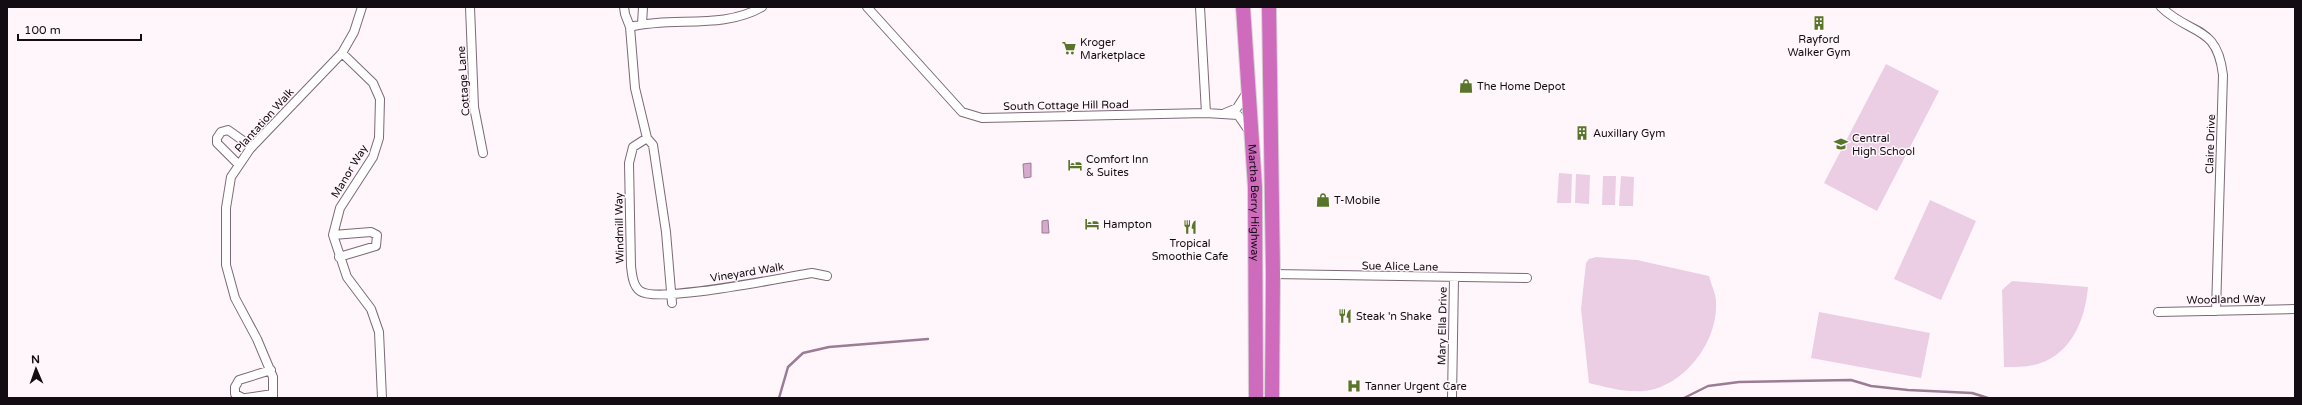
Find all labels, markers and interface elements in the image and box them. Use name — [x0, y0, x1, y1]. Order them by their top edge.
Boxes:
building icon: Rayford Walker Gym — [1811, 15, 1827, 31]
scale bar — [18, 16, 141, 42]
text: 100 m — [24, 23, 61, 37]
place label: Rayford Walker Gym — [1787, 33, 1851, 59]
place label: Kroger Marketplace — [1080, 36, 1145, 62]
supermarket icon: Kroger Marketplace — [1061, 40, 1077, 56]
street label: Cottage Lane — [455, 46, 472, 116]
shop icon: The Home Depot — [1458, 78, 1474, 94]
place label: The Home Depot — [1477, 80, 1566, 93]
street label: Plantation Walk — [232, 86, 297, 155]
street label: South Cottage Hill Road — [1003, 98, 1129, 113]
street label: Claire Drive — [2203, 114, 2218, 174]
building icon: Auxillary Gym — [1574, 125, 1590, 141]
place label: Auxillary Gym — [1593, 127, 1665, 140]
place label: Central High School — [1852, 132, 1915, 158]
school or university icon: Central High School — [1833, 136, 1849, 152]
street label: Manor Way — [328, 142, 370, 200]
street label: Martha Berry Highway — [1245, 144, 1261, 261]
place label: Comfort Inn & Suites — [1086, 153, 1148, 179]
hotel icon: Comfort Inn & Suites — [1067, 157, 1083, 173]
street label: Windmill Way — [612, 192, 627, 264]
shop icon: T-Mobile — [1315, 192, 1331, 208]
place label: T-Mobile — [1334, 194, 1380, 207]
hotel icon: Hampton — [1084, 216, 1100, 232]
place label: Hampton — [1103, 218, 1152, 231]
restaurant icon: Tropical Smoothie Cafe — [1182, 219, 1198, 235]
place label: Tropical Smoothie Cafe — [1152, 237, 1228, 263]
street label: Sue Alice Lane — [1362, 259, 1438, 274]
street label: Vineyard Walk — [709, 260, 785, 285]
street label: Mary Ella Drive — [1435, 287, 1450, 365]
street label: Woodland Way — [2186, 292, 2266, 307]
restaurant icon: Steak 'n Shake — [1337, 308, 1353, 324]
place label: Steak 'n Shake — [1356, 310, 1432, 323]
north arrow — [16, 349, 56, 389]
text: N — [31, 353, 40, 366]
hospital icon: Tanner Urgent Care — [1346, 378, 1362, 394]
place label: Tanner Urgent Care — [1365, 380, 1467, 393]

